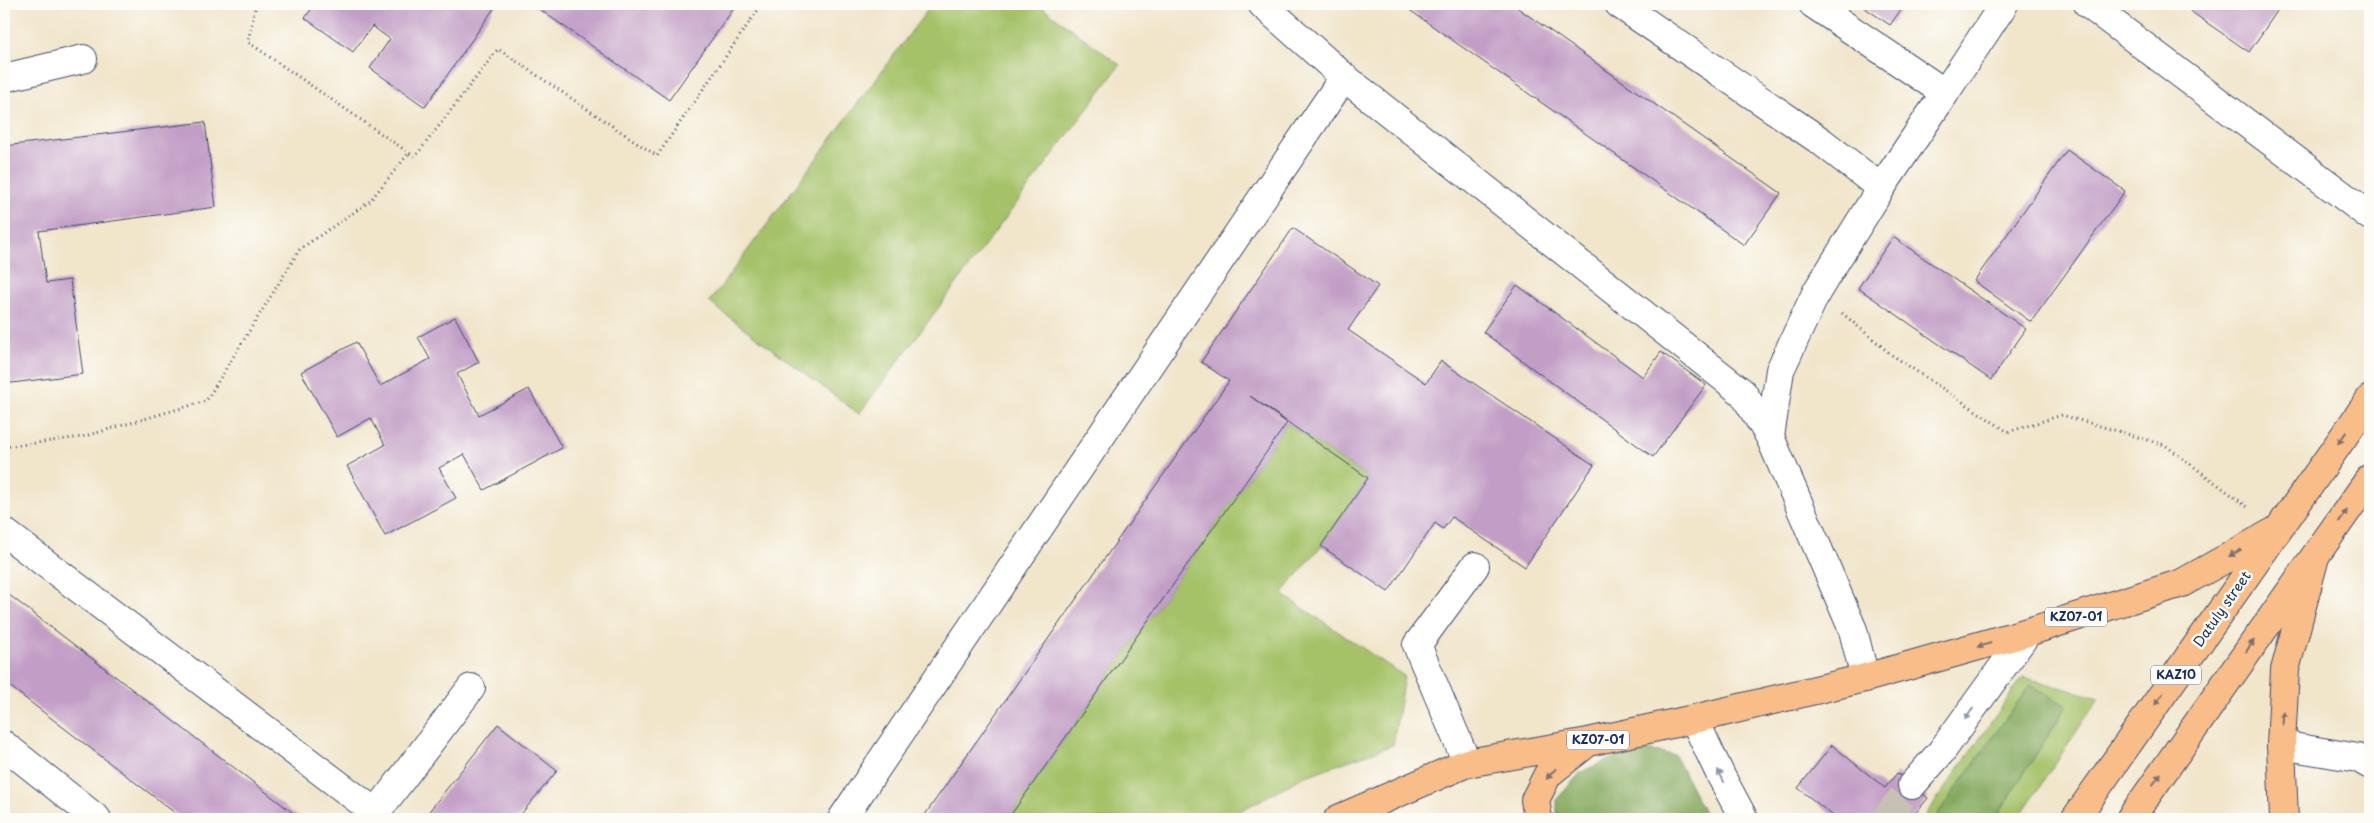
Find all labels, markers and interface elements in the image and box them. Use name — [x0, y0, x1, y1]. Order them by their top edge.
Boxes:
one-way arrow — [2337, 432, 2347, 445]
one-way arrow — [2338, 509, 2348, 523]
one-way arrow — [2228, 549, 2241, 558]
street label: Datuly street — [2188, 566, 2256, 651]
road number: KZ07-01 — [2045, 608, 2107, 626]
one-way arrow — [2245, 639, 2255, 653]
one-way arrow — [1976, 641, 1991, 649]
road number: KAZ10 — [2151, 666, 2201, 684]
one-way arrow — [2154, 692, 2164, 706]
one-way arrow — [1964, 707, 1974, 721]
one-way arrow — [2279, 710, 2287, 726]
road number: KZ07-01 — [1567, 730, 1629, 750]
one-way arrow — [1545, 767, 1557, 779]
one-way arrow — [1717, 769, 1725, 784]
one-way arrow — [2152, 772, 2162, 786]

